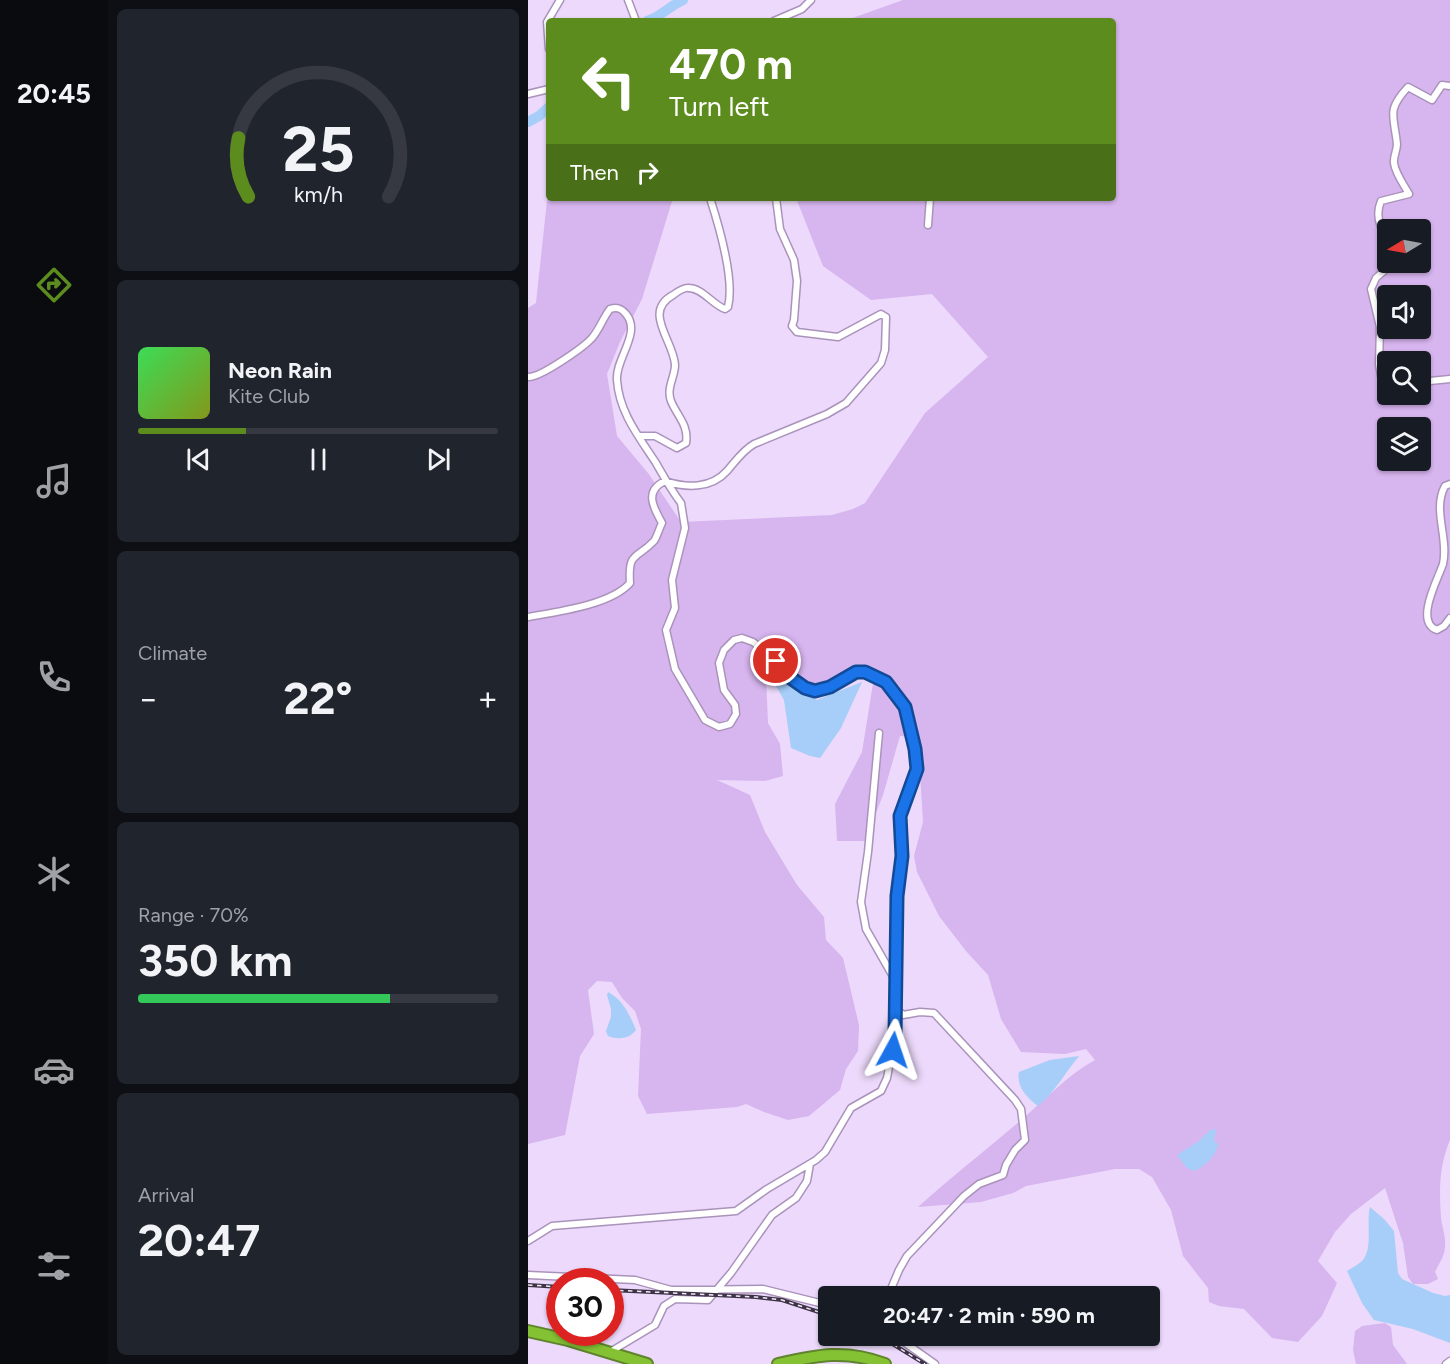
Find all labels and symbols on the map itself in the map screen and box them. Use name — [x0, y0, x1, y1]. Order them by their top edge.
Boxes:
north arrow — [1377, 219, 1431, 273]
pin — [750, 635, 801, 686]
position arrow — [861, 1018, 925, 1082]
speed limit sign: 30 — [546, 1268, 624, 1346]

